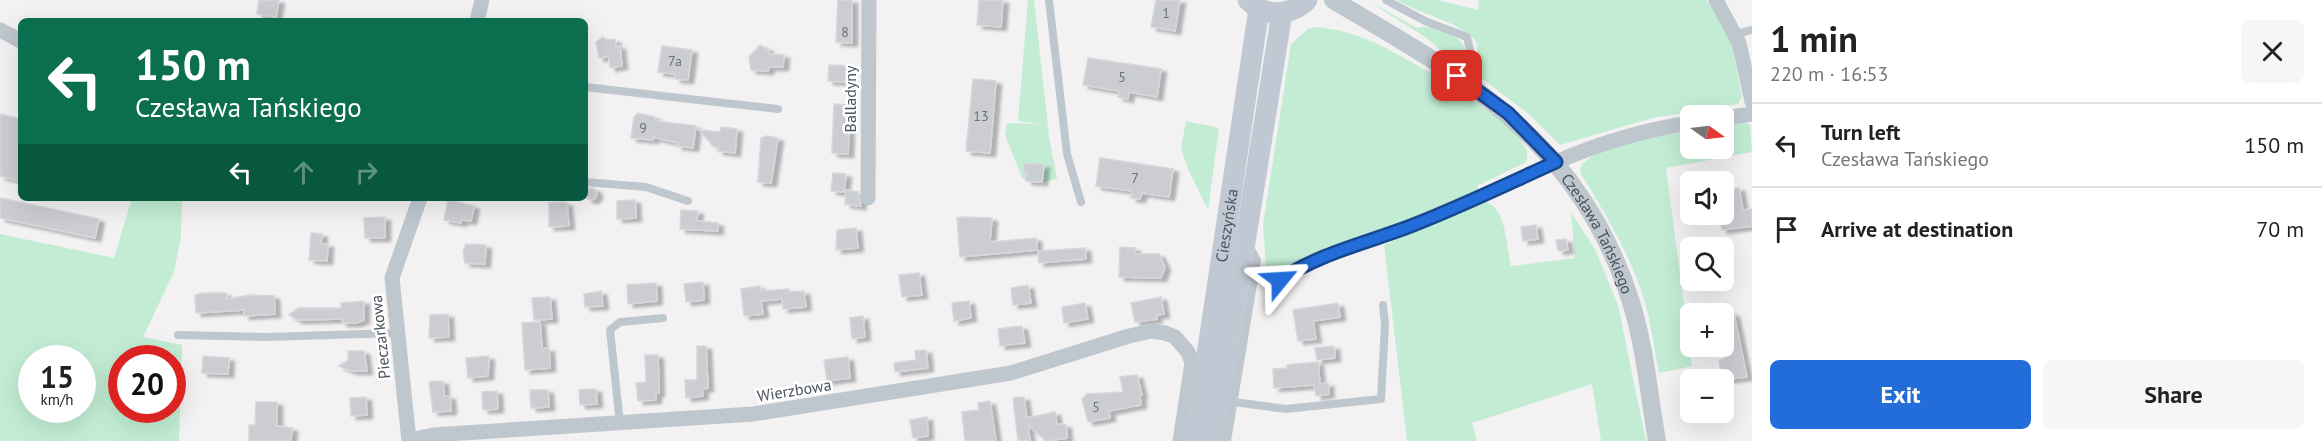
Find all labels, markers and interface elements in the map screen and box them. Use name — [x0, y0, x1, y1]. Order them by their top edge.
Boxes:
house number: 1 — [1162, 4, 1170, 22]
text: 1 min — [1770, 15, 1858, 62]
button: close — [2241, 20, 2304, 83]
house number: 8 — [841, 23, 849, 41]
text: 150 m — [135, 37, 251, 92]
icon: left — [36, 42, 114, 120]
pin — [1431, 50, 1482, 101]
house number: 7a — [668, 52, 682, 70]
icon: arrive — [1440, 59, 1473, 92]
text: 220 m · 16:53 — [1770, 61, 1888, 87]
street label: Balladyny — [840, 65, 860, 132]
house number: 5 — [1118, 68, 1126, 86]
text: Czesława Tańskiego — [135, 90, 362, 124]
north arrow — [1680, 105, 1734, 159]
map controls — [1680, 105, 1734, 423]
house number: 13 — [973, 107, 989, 125]
text: Turn left — [1821, 118, 1901, 146]
house number: 9 — [639, 119, 647, 137]
icon: left — [1770, 129, 1803, 162]
text: 150 m — [2244, 131, 2304, 159]
text: Czesława Tańskiego — [1821, 146, 1989, 172]
icon: left — [224, 156, 257, 189]
icon: ahead — [287, 156, 320, 189]
icon: right — [350, 156, 383, 189]
house number: 7 — [1131, 169, 1139, 187]
street label: Czesława Tańskiego — [1557, 169, 1638, 297]
button: sound — [1680, 171, 1734, 225]
street label: Cieszyńska — [1211, 187, 1242, 263]
icon: arrive — [1770, 213, 1803, 246]
text: Arrive at destination — [1821, 215, 2013, 243]
text: 70 m — [2256, 215, 2304, 243]
button: search — [1680, 237, 1734, 291]
position arrow — [1248, 248, 1312, 312]
street label: Pieczarkowa — [366, 294, 394, 380]
button: + — [1680, 303, 1734, 357]
speed limit sign: 20 — [108, 345, 186, 423]
text: 15 — [40, 357, 74, 396]
button: Exit — [1770, 360, 2031, 429]
button: Share — [2043, 360, 2304, 429]
button: − — [1680, 369, 1734, 423]
street label: Wierzbowa — [755, 374, 833, 406]
text: km/h — [41, 390, 73, 409]
house number: 5 — [1092, 398, 1100, 416]

